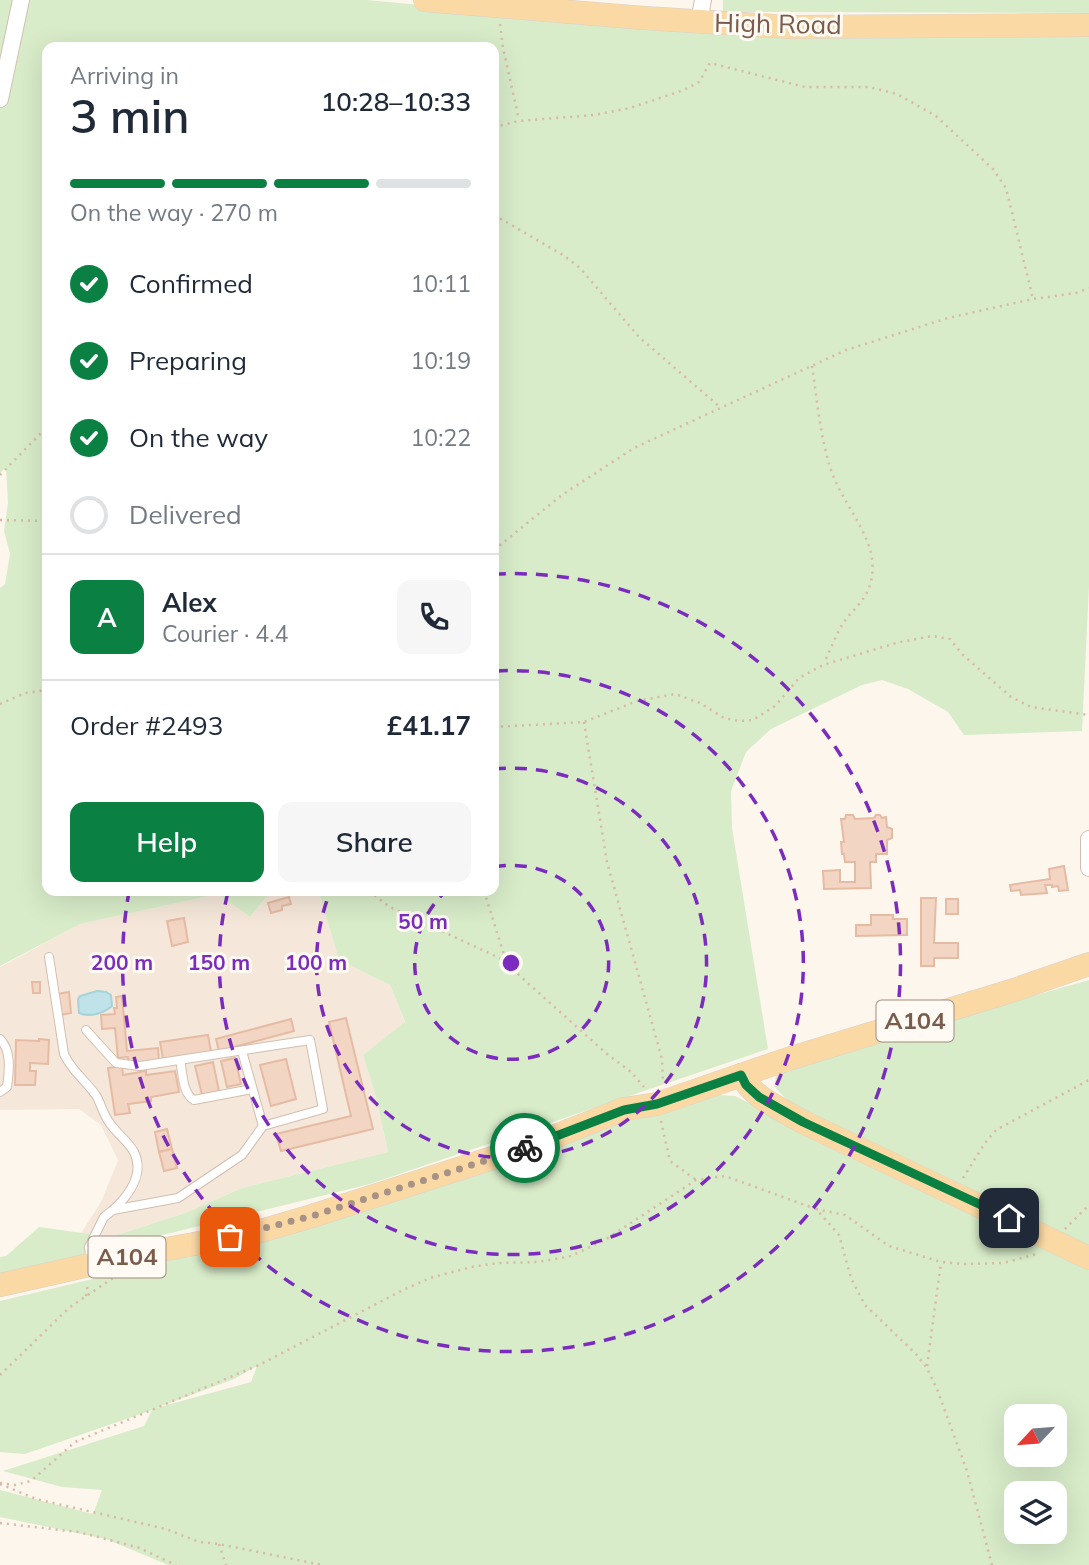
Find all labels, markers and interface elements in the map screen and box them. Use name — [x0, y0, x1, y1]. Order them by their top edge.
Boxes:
street label: High Road — [714, 6, 842, 41]
text: Arriving in — [70, 61, 179, 90]
text: 10:28–10:33 — [321, 85, 471, 118]
text: 3 min — [70, 87, 189, 145]
text: On the way · 270 m — [70, 198, 278, 227]
icon: check — [70, 265, 108, 303]
text: Confirmed — [129, 267, 253, 300]
text: 10:11 — [411, 269, 471, 298]
icon: check — [70, 342, 108, 380]
text: Preparing — [129, 344, 247, 377]
text: 10:19 — [411, 346, 471, 375]
icon: check — [70, 419, 108, 457]
text: On the way — [129, 421, 268, 454]
text: 10:22 — [411, 423, 471, 452]
text: Delivered — [129, 498, 242, 531]
button: phone — [397, 580, 471, 654]
text: Alex — [162, 586, 217, 619]
text: A — [97, 601, 117, 634]
text: Courier · 4.4 — [162, 619, 288, 648]
text: Order #2493 — [70, 709, 223, 742]
text: £41.17 — [387, 709, 471, 742]
button: Help — [70, 802, 264, 882]
button: Share — [278, 802, 471, 882]
text: 50 m — [398, 908, 448, 934]
text: 200 m — [91, 949, 153, 975]
text: 150 m — [188, 949, 250, 975]
text: 100 m — [285, 949, 347, 975]
centre of rings — [499, 951, 523, 975]
road number: A104 — [876, 1001, 954, 1042]
courier — [490, 1113, 560, 1183]
icon: bike — [506, 1129, 544, 1167]
pin — [979, 1188, 1039, 1248]
icon: home — [990, 1199, 1028, 1237]
pin — [200, 1207, 260, 1267]
icon: bag — [211, 1218, 249, 1256]
road number: A104 — [88, 1237, 166, 1278]
north arrow — [1004, 1404, 1068, 1466]
map controls — [1004, 1404, 1067, 1544]
button: layers — [1004, 1481, 1067, 1544]

